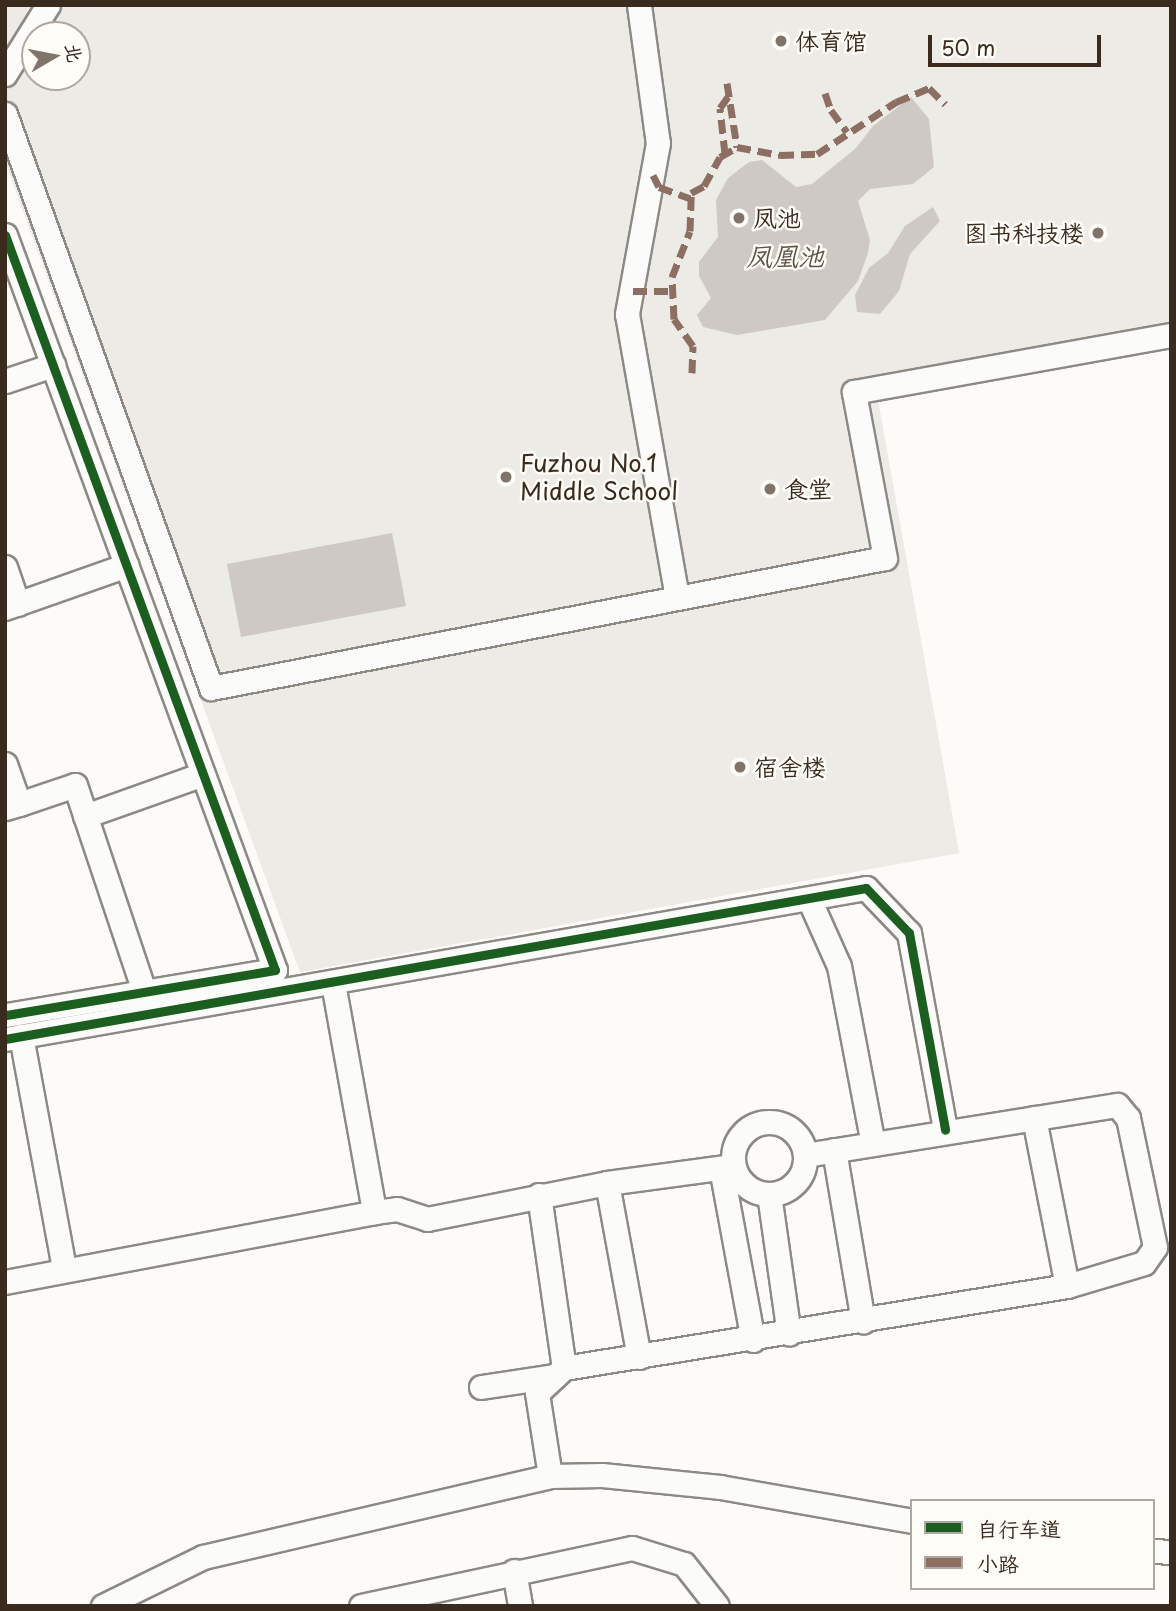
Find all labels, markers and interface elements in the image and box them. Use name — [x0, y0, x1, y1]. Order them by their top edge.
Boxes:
north arrow — [21, 21, 91, 91]
scale bar — [931, 21, 1104, 65]
place label: 体育馆 — [795, 27, 867, 55]
text: 50 m — [941, 31, 995, 63]
marker: 体育馆 — [773, 33, 789, 49]
text: 北 — [59, 41, 90, 64]
place label: 凤池 — [753, 204, 801, 232]
marker: 凤池 — [731, 210, 747, 226]
place label: 图书科技楼 — [964, 219, 1084, 247]
marker: 图书科技楼 — [1090, 225, 1106, 241]
water label: 凤凰池 — [746, 240, 824, 272]
place label: Fuzhou No.1 Middle School — [520, 449, 680, 505]
marker: Fuzhou No.1 Middle School — [498, 469, 514, 485]
place label: 食堂 — [784, 475, 832, 503]
marker: 食堂 — [762, 481, 778, 497]
place label: 宿舍楼 — [754, 753, 826, 781]
marker: 宿舍楼 — [732, 759, 748, 775]
legend — [910, 1499, 1155, 1590]
text: 自行车道 — [977, 1512, 1061, 1544]
text: 小路 — [977, 1547, 1019, 1579]

